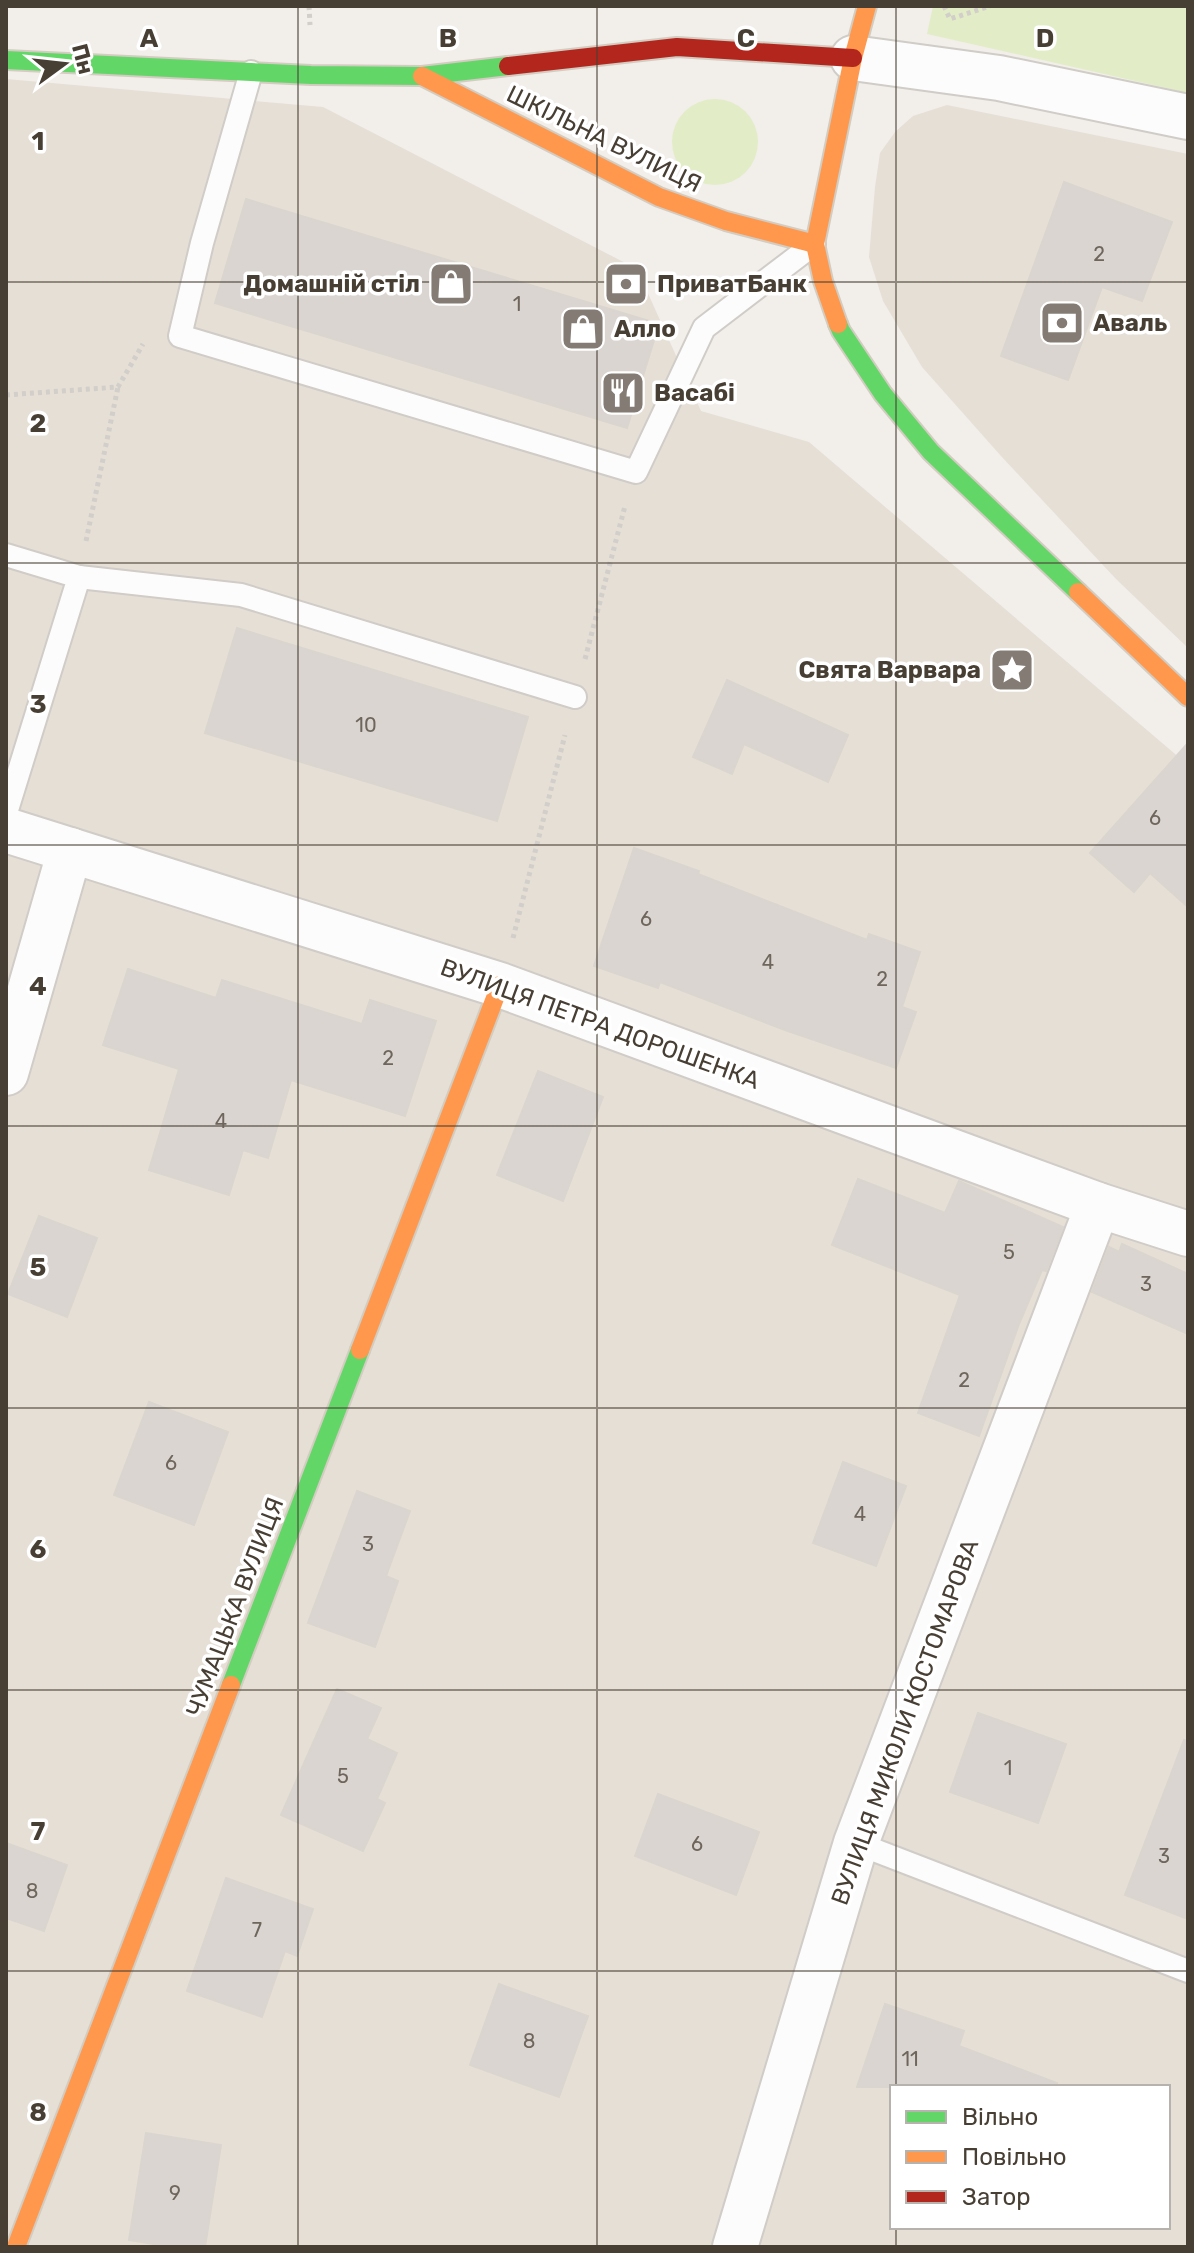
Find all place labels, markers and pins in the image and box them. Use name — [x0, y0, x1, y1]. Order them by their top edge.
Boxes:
shop icon: Домашній стіл — [427, 260, 475, 308]
bank icon: ПриватБанк — [602, 260, 650, 308]
place label: Домашній стіл — [243, 270, 420, 298]
place label: ПриватБанк — [657, 270, 807, 298]
bank icon: Аваль — [1038, 299, 1086, 347]
shop icon: Алло — [559, 305, 607, 353]
place label: Аваль — [1093, 309, 1167, 337]
place label: Алло — [614, 315, 676, 343]
restaurant icon: Васабі — [599, 369, 647, 417]
place label: Васабі — [654, 379, 735, 407]
place icon: Свята Варвара — [988, 646, 1036, 694]
place label: Свята Варвара — [798, 656, 981, 684]

